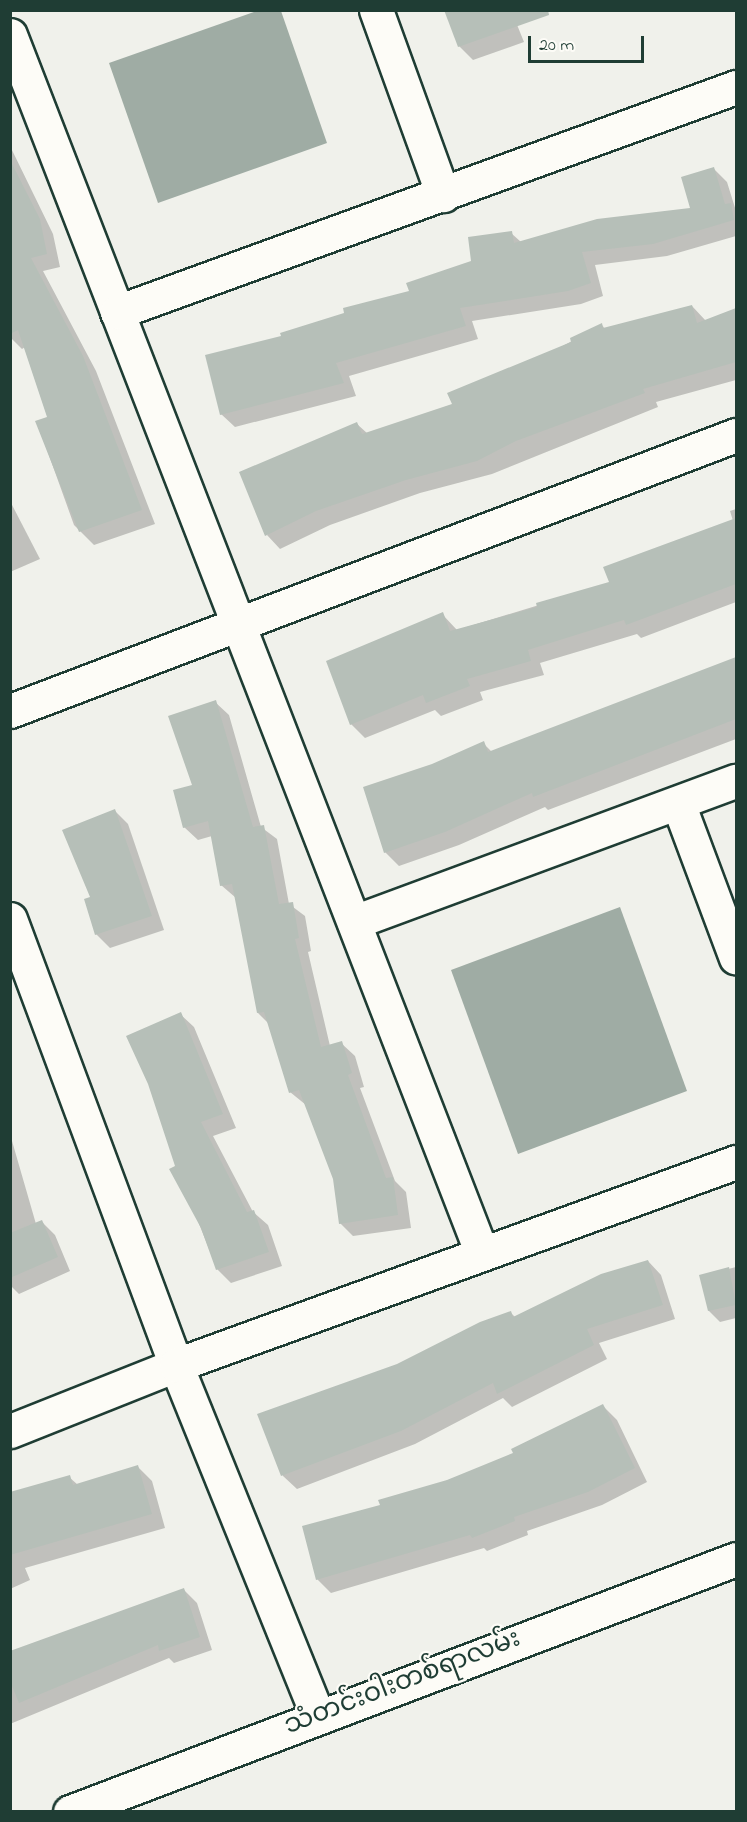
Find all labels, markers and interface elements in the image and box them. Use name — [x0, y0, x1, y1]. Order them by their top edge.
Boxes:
scale bar — [531, 24, 646, 62]
text: 20 m — [539, 33, 574, 59]
street label: သံတင်းဝါးတစ်ရာလမ်း — [281, 1625, 525, 1743]

